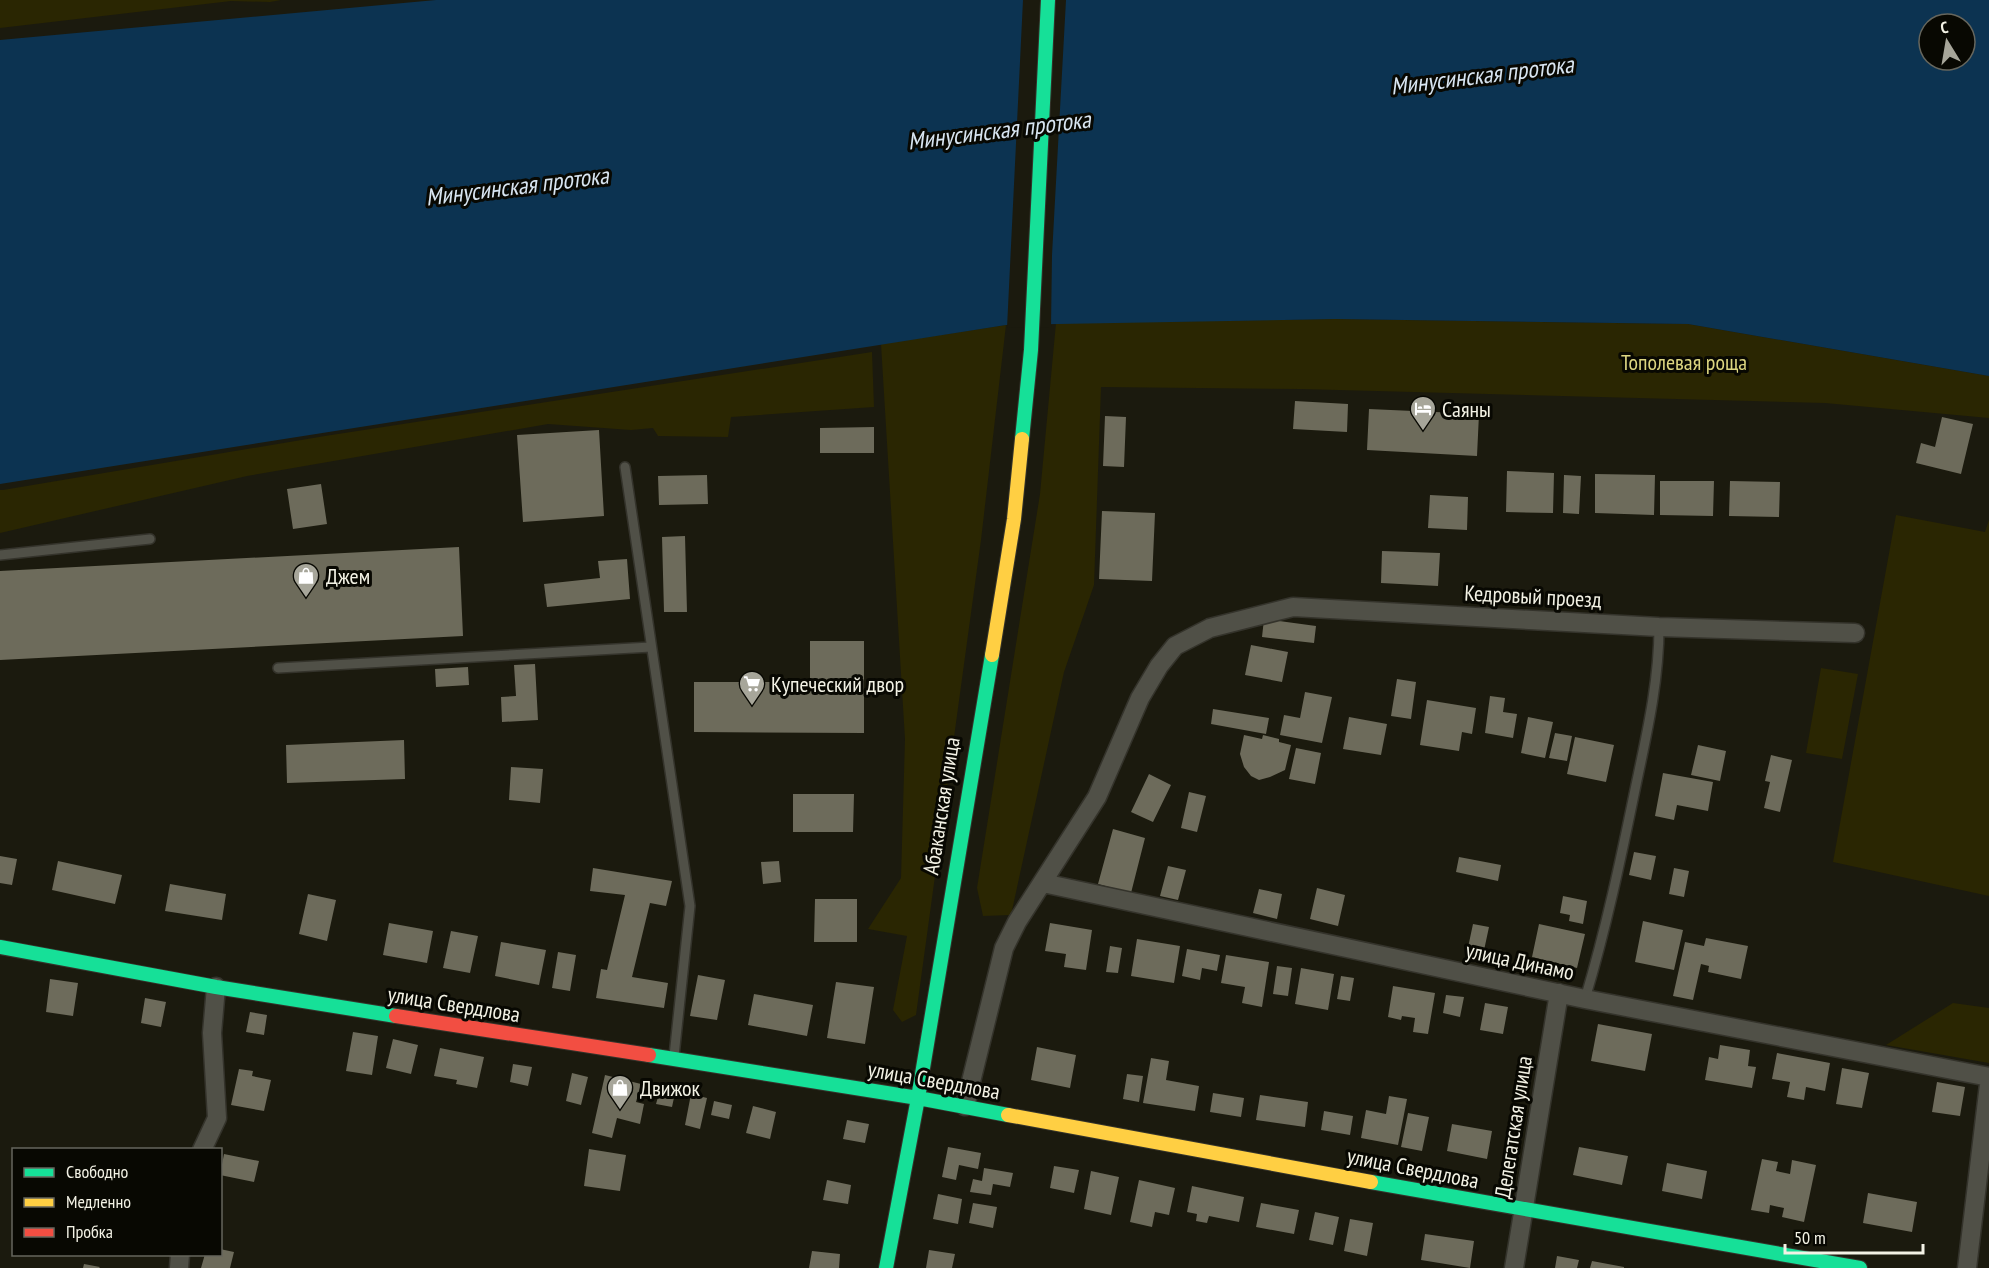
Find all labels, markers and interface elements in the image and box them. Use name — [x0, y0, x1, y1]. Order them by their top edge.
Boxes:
north arrow — [1917, 12, 1977, 72]
text: С — [1939, 17, 1950, 38]
water label: Минусинская протока — [1389, 48, 1577, 102]
water label: Минусинская протока — [906, 103, 1094, 157]
water label: Минусинская протока — [424, 159, 612, 213]
park label: Тополевая роща — [1621, 348, 1747, 376]
hotel icon: Саяны — [1408, 394, 1438, 432]
place label: Саяны — [1442, 395, 1491, 423]
shop icon: Джем — [291, 561, 321, 599]
place label: Джем — [326, 562, 370, 590]
street label: Кедровый проезд — [1464, 578, 1603, 614]
supermarket icon: Купеческий двор — [737, 669, 767, 707]
place label: Купеческий двор — [771, 670, 904, 698]
street label: Абаканская улица — [916, 735, 966, 877]
street label: улица Динамо — [1463, 936, 1577, 986]
street label: улица Свердлова — [386, 980, 522, 1028]
street label: Делегатская улица — [1488, 1054, 1538, 1200]
street label: улица Свердлова — [866, 1055, 1002, 1105]
shop icon: Движок — [605, 1073, 635, 1111]
place label: Движок — [640, 1074, 701, 1102]
street label: улица Свердлова — [1345, 1142, 1481, 1194]
legend — [12, 1148, 222, 1256]
text: Свободно — [66, 1160, 129, 1183]
text: Медленно — [66, 1190, 131, 1213]
scale bar — [1785, 1217, 1923, 1255]
text: Пробка — [66, 1220, 113, 1243]
text: 50 m — [1794, 1226, 1826, 1249]

